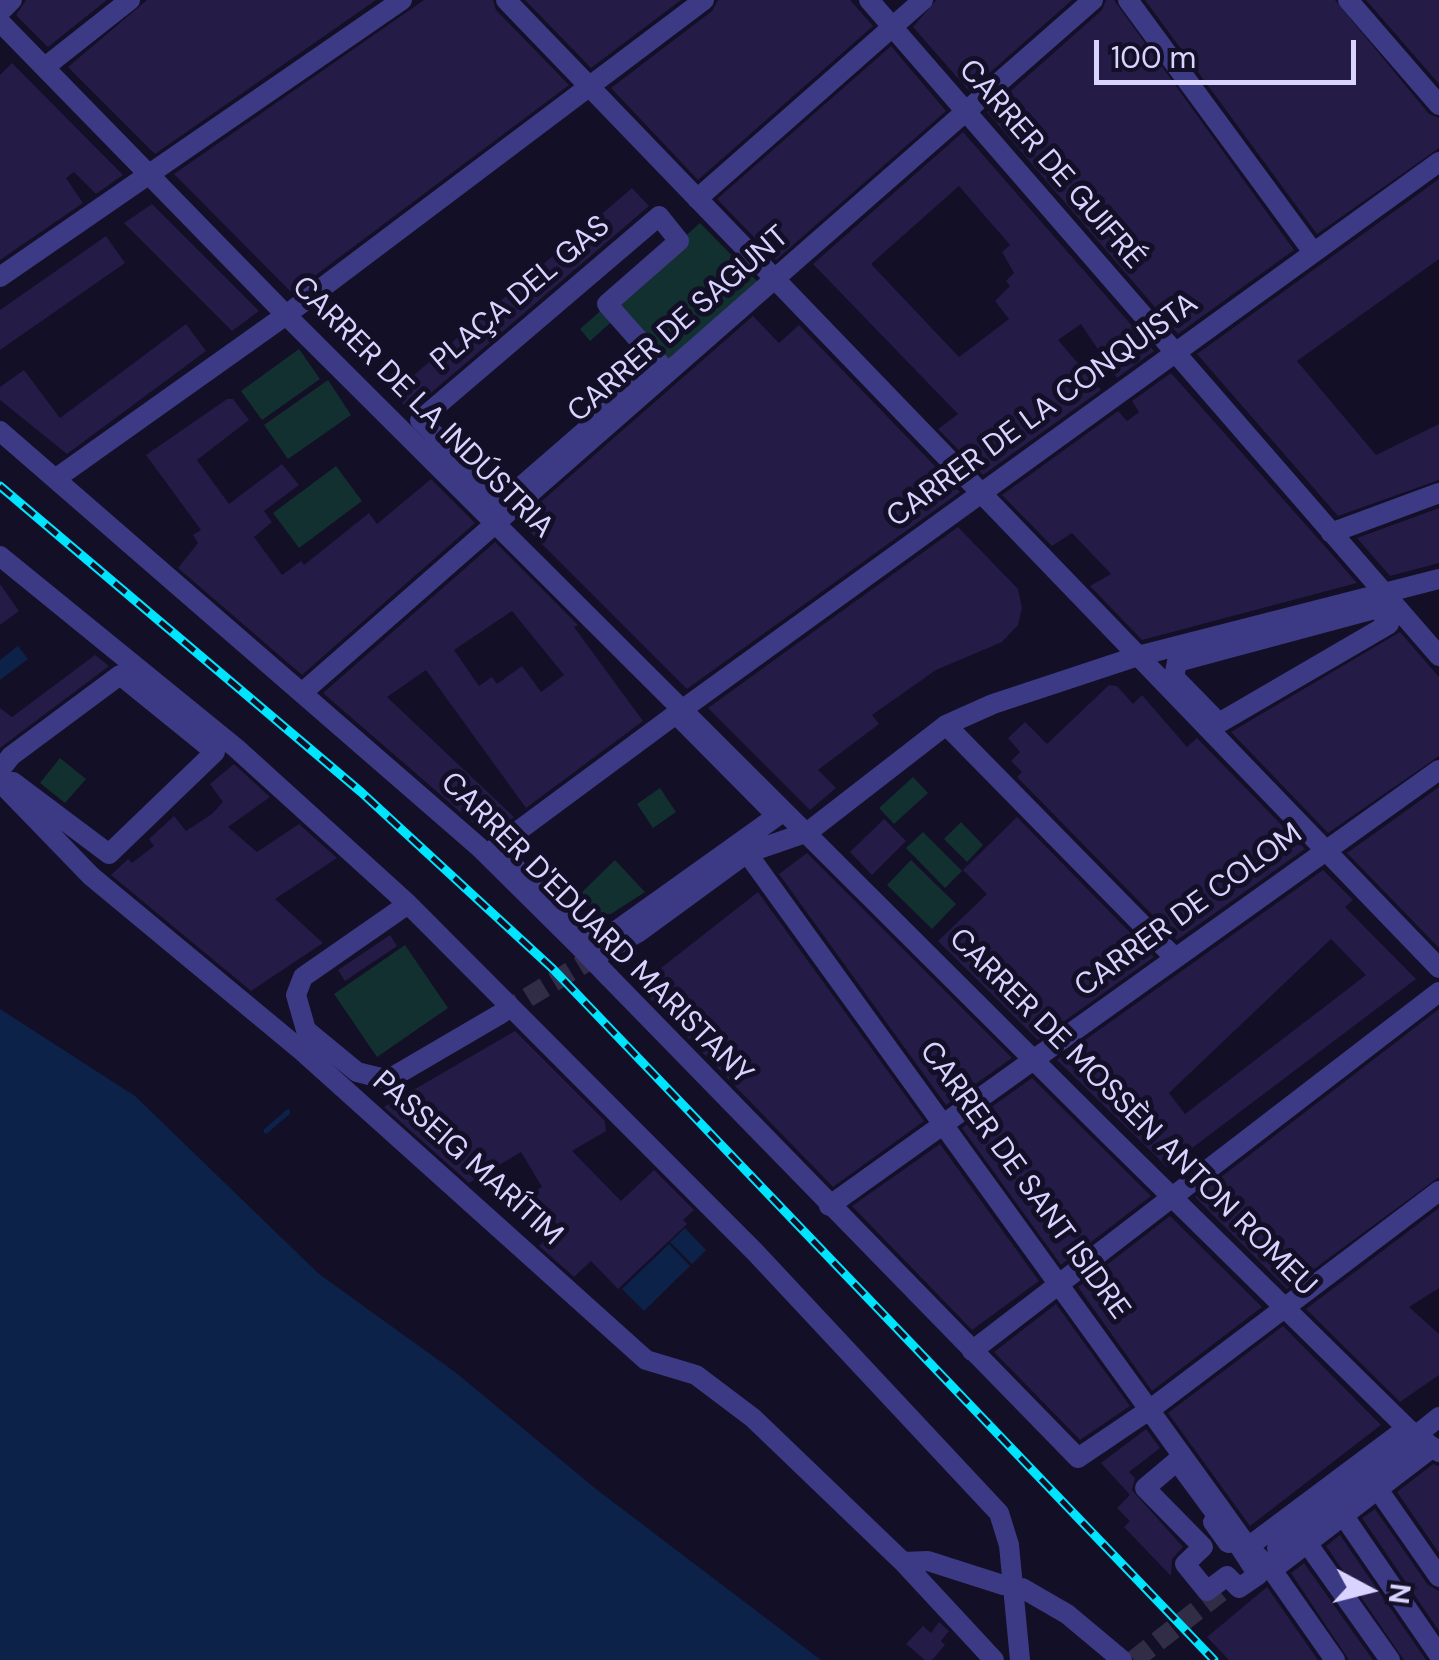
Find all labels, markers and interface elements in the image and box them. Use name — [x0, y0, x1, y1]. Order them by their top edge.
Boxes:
scale bar — [1099, 20, 1362, 82]
text: 100 m — [1111, 38, 1196, 77]
street label: CARRER DE GUIFRÉ — [950, 53, 1152, 277]
street label: PLAÇA DEL GAS — [424, 209, 618, 379]
street label: CARRER DE SAGUNT — [561, 219, 797, 431]
street label: CARRER DE LA INDÚSTRIA — [284, 270, 560, 546]
street label: CARRER DE LA CONQUISTA — [881, 286, 1205, 536]
street label: CARRER D'EDUARD MARISTANY — [432, 765, 760, 1093]
street label: CARRER DE COLOM — [1068, 817, 1310, 1005]
street label: CARRER DE MOSSÈN ANTON ROMEU — [941, 922, 1323, 1304]
street label: CARRER DE SANT ISIDRE — [911, 1035, 1137, 1327]
street label: PASSEIG MARÍTIM — [365, 1064, 569, 1254]
north arrow — [1319, 1540, 1419, 1640]
text: N — [1380, 1581, 1419, 1606]

